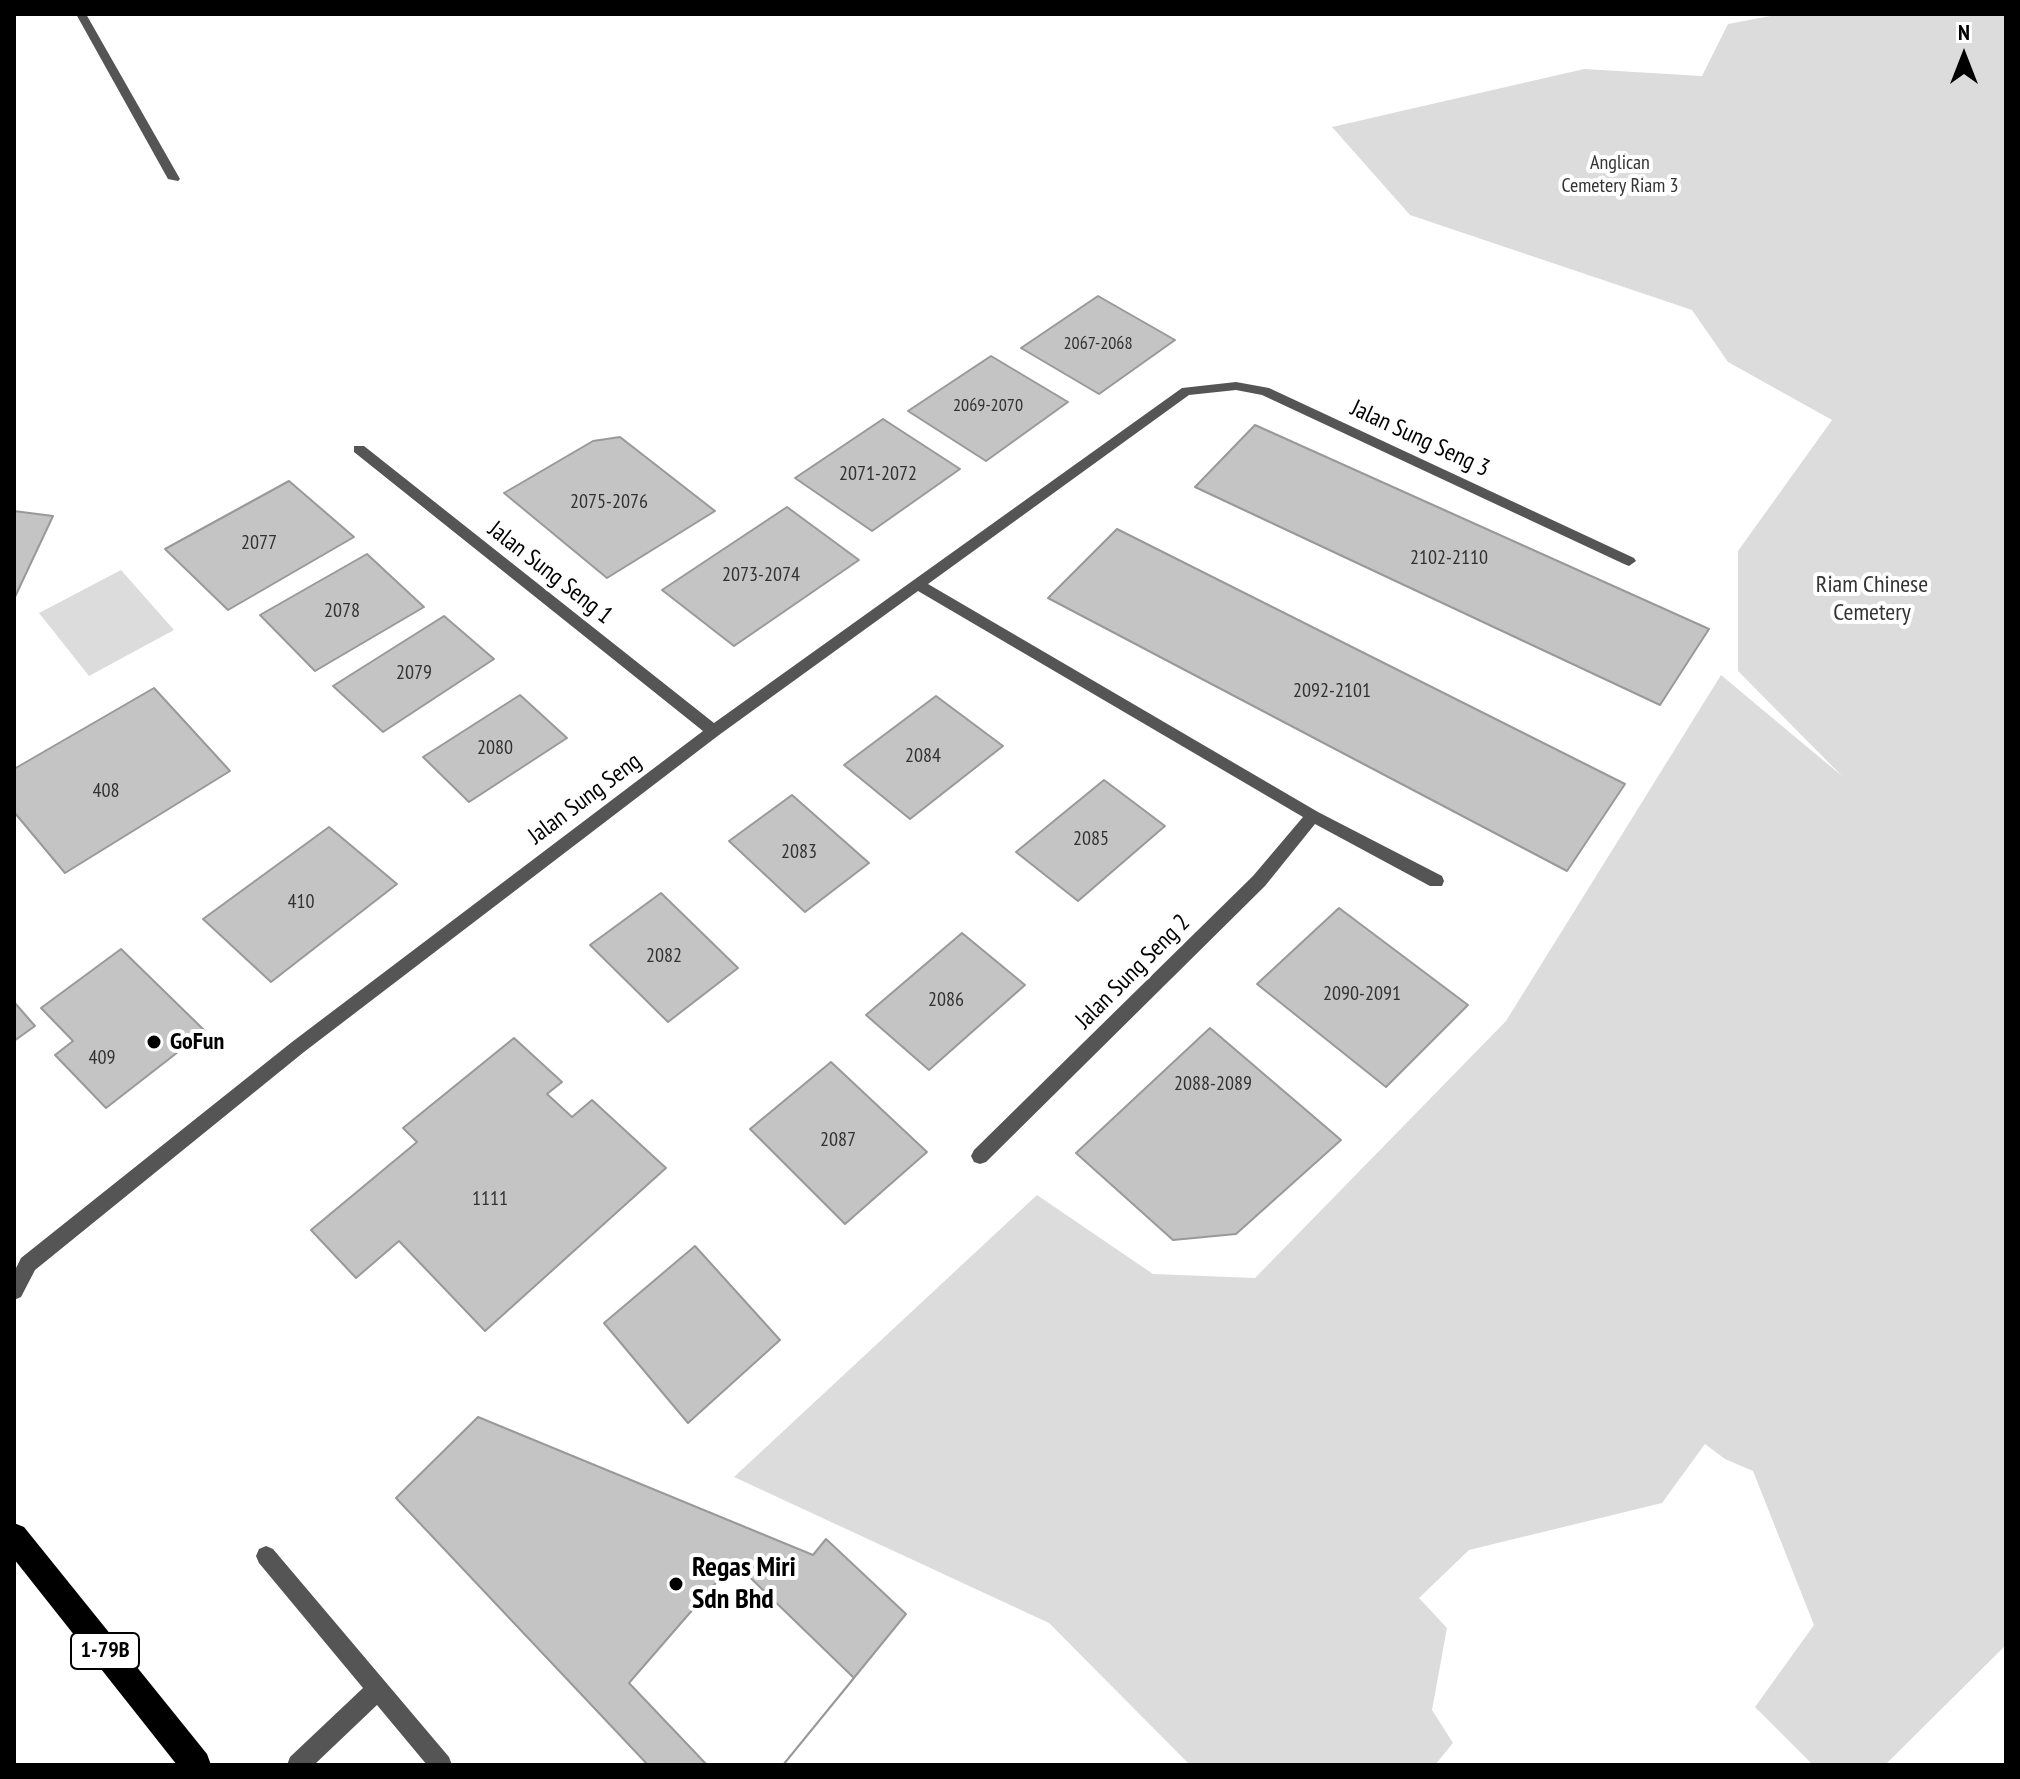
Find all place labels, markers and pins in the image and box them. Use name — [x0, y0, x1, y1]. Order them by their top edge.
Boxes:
place label: GoFun — [170, 1028, 224, 1056]
marker: GoFun — [145, 1033, 163, 1051]
place label: Regas Miri Sdn Bhd — [692, 1551, 796, 1617]
marker: Regas Miri Sdn Bhd — [667, 1575, 685, 1593]

